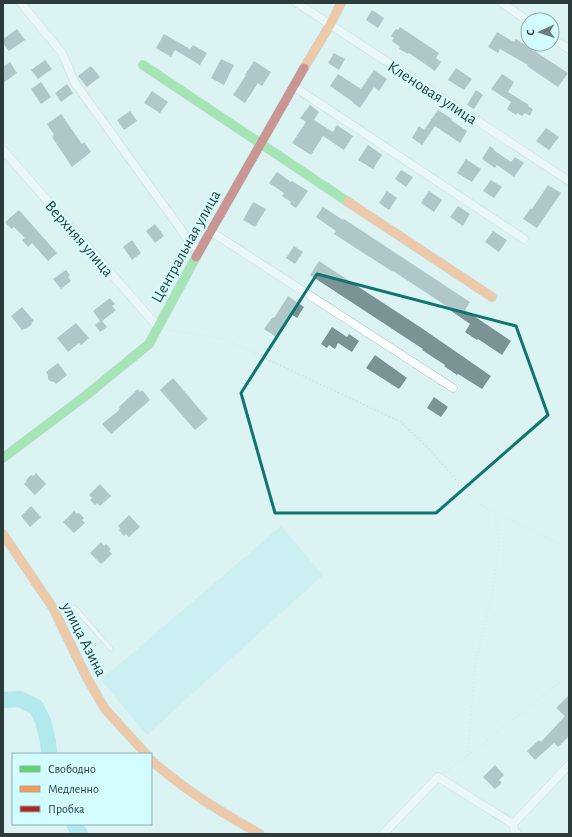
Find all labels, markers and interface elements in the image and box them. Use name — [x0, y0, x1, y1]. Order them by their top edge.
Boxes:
north arrow — [520, 12, 560, 52]
text: С — [525, 29, 536, 36]
street label: Кленовая улица — [384, 58, 480, 128]
street label: Центральная улица — [148, 188, 224, 306]
street label: Верхняя улица — [41, 198, 116, 280]
street label: улица Азина — [57, 599, 110, 679]
legend — [12, 753, 152, 825]
text: Свободно — [48, 763, 96, 775]
text: Медленно — [48, 783, 99, 795]
text: Пробка — [48, 803, 85, 815]

